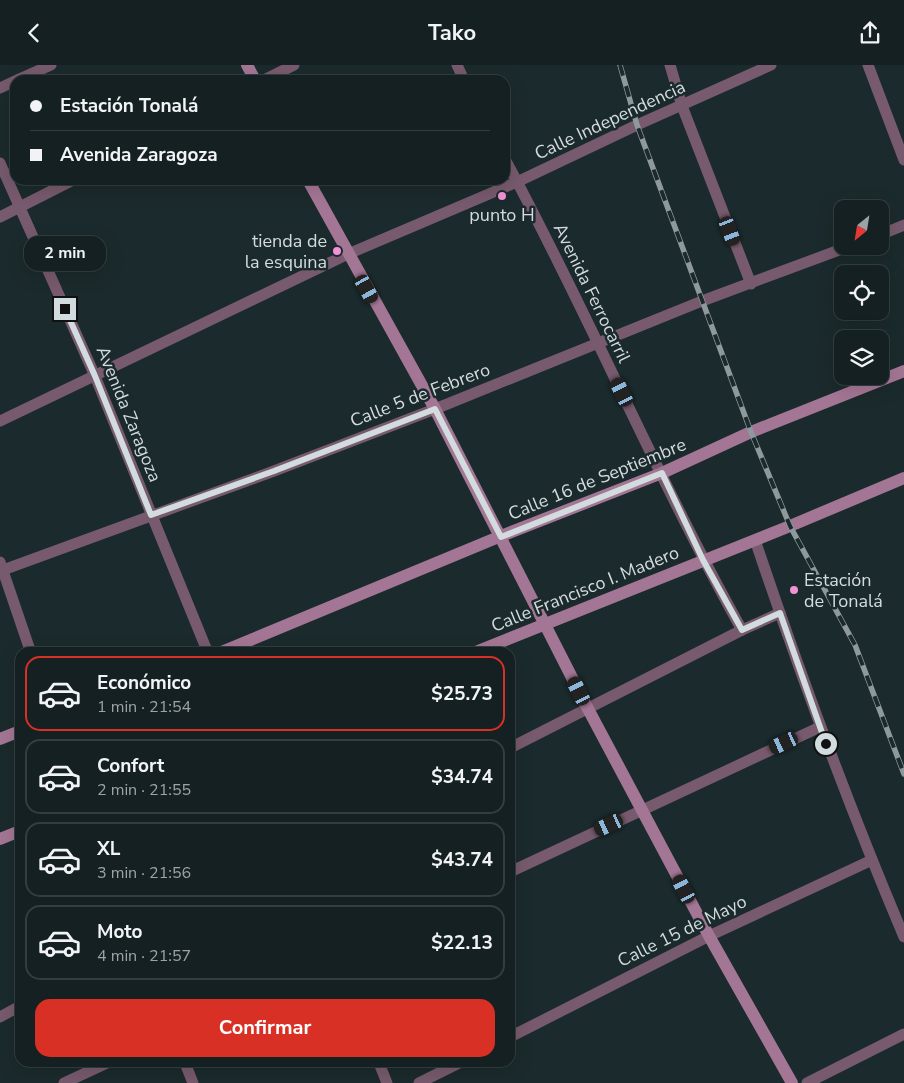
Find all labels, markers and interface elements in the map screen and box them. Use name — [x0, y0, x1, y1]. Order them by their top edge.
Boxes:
text: Tako — [428, 18, 476, 48]
icon: back — [20, 19, 48, 47]
icon: share — [856, 19, 884, 47]
street label: Calle Independencia — [531, 75, 689, 165]
text: Estación Tonalá — [60, 93, 198, 119]
text: Avenida Zaragoza — [60, 142, 218, 168]
marker: punto H — [496, 190, 508, 202]
north arrow — [834, 200, 889, 255]
map controls — [834, 200, 889, 385]
place label: punto H — [469, 203, 535, 227]
car — [717, 214, 742, 248]
street label: Avenida Ferrocarril — [548, 219, 637, 367]
place label: tienda de la esquina — [245, 229, 327, 274]
callout: 2 min — [24, 237, 106, 271]
text: 2 min — [44, 242, 86, 264]
marker: tienda de la esquina — [331, 245, 343, 257]
button: locate — [834, 265, 889, 320]
car — [353, 272, 380, 306]
route end — [54, 298, 76, 320]
button: layers — [834, 330, 889, 385]
street label: Avenida Zaragoza — [91, 343, 167, 485]
street label: Calle 5 de Febrero — [347, 357, 493, 433]
car — [608, 375, 635, 409]
street label: Calle 16 de Septiembre — [504, 432, 690, 526]
street label: Calle Francisco I. Madero — [488, 540, 682, 638]
place label: Estación de Tonalá — [804, 568, 883, 613]
marker: Estación de Tonalá — [788, 584, 800, 596]
text: Económico — [97, 670, 191, 696]
icon: car — [37, 671, 82, 716]
car — [565, 674, 592, 708]
text: $25.73 — [431, 681, 493, 707]
text: 1 min · 21:54 — [97, 696, 191, 718]
car — [767, 730, 800, 756]
route start — [815, 733, 837, 755]
text: Confort — [97, 753, 164, 779]
icon: car — [37, 754, 82, 799]
text: $34.74 — [431, 764, 493, 790]
text: 2 min · 21:55 — [97, 779, 191, 801]
car — [592, 812, 625, 838]
text: XL — [97, 836, 120, 862]
icon: car — [37, 837, 82, 882]
text: $43.74 — [431, 847, 493, 873]
text: 3 min · 21:56 — [97, 862, 191, 884]
car — [670, 872, 697, 906]
street label: Calle 15 de Mayo — [613, 889, 751, 973]
text: Moto — [97, 919, 143, 945]
icon: car — [37, 920, 82, 965]
text: $22.13 — [431, 930, 493, 956]
text: 4 min · 21:57 — [97, 945, 191, 967]
button: Confirmar — [35, 999, 495, 1057]

